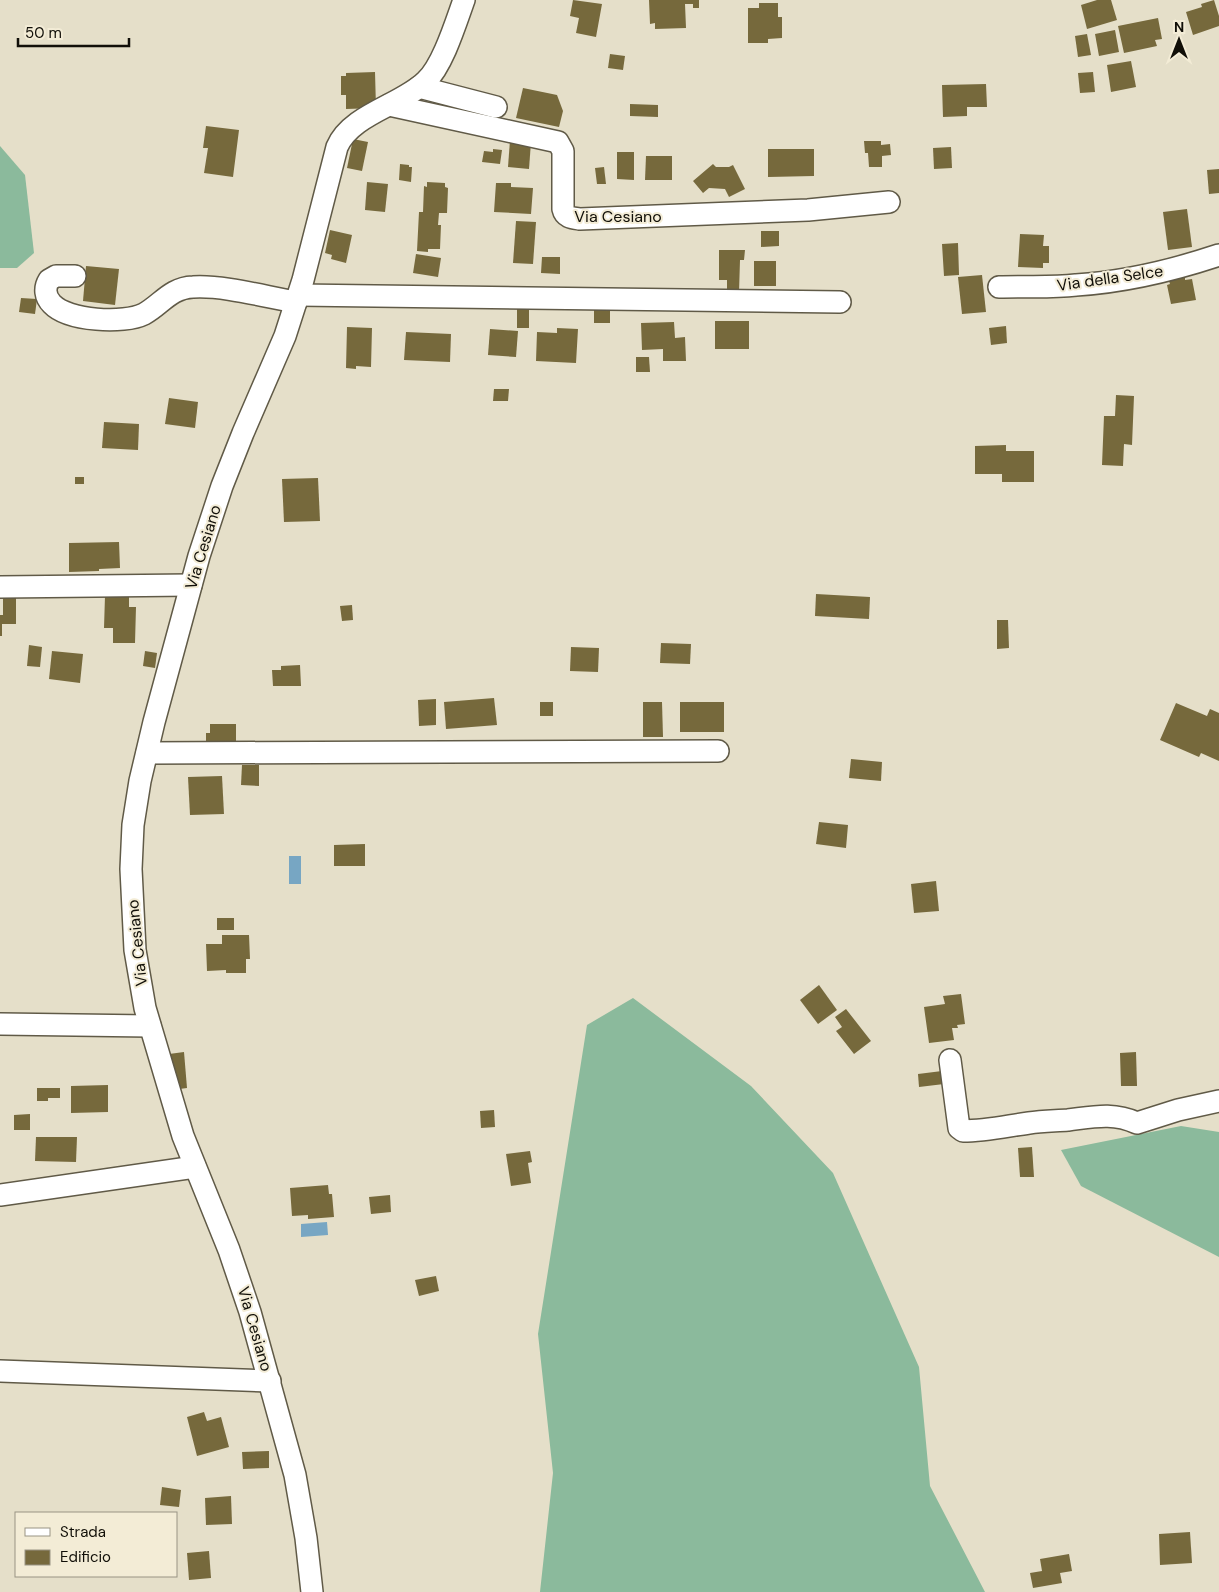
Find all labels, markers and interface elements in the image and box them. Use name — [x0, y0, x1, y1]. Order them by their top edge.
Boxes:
scale bar — [18, 15, 129, 47]
north arrow — [1154, 15, 1204, 65]
text: N — [1174, 18, 1184, 36]
text: 50 m — [25, 23, 62, 43]
street label: Via Cesiano — [574, 206, 662, 227]
street label: Via della Selce — [1056, 260, 1164, 296]
street label: Via Cesiano — [180, 502, 226, 592]
street label: Via Cesiano — [122, 898, 152, 988]
street label: Via Cesiano — [233, 1284, 277, 1374]
legend — [15, 1512, 178, 1577]
text: Strada — [60, 1522, 106, 1542]
text: Edificio — [60, 1547, 111, 1567]

